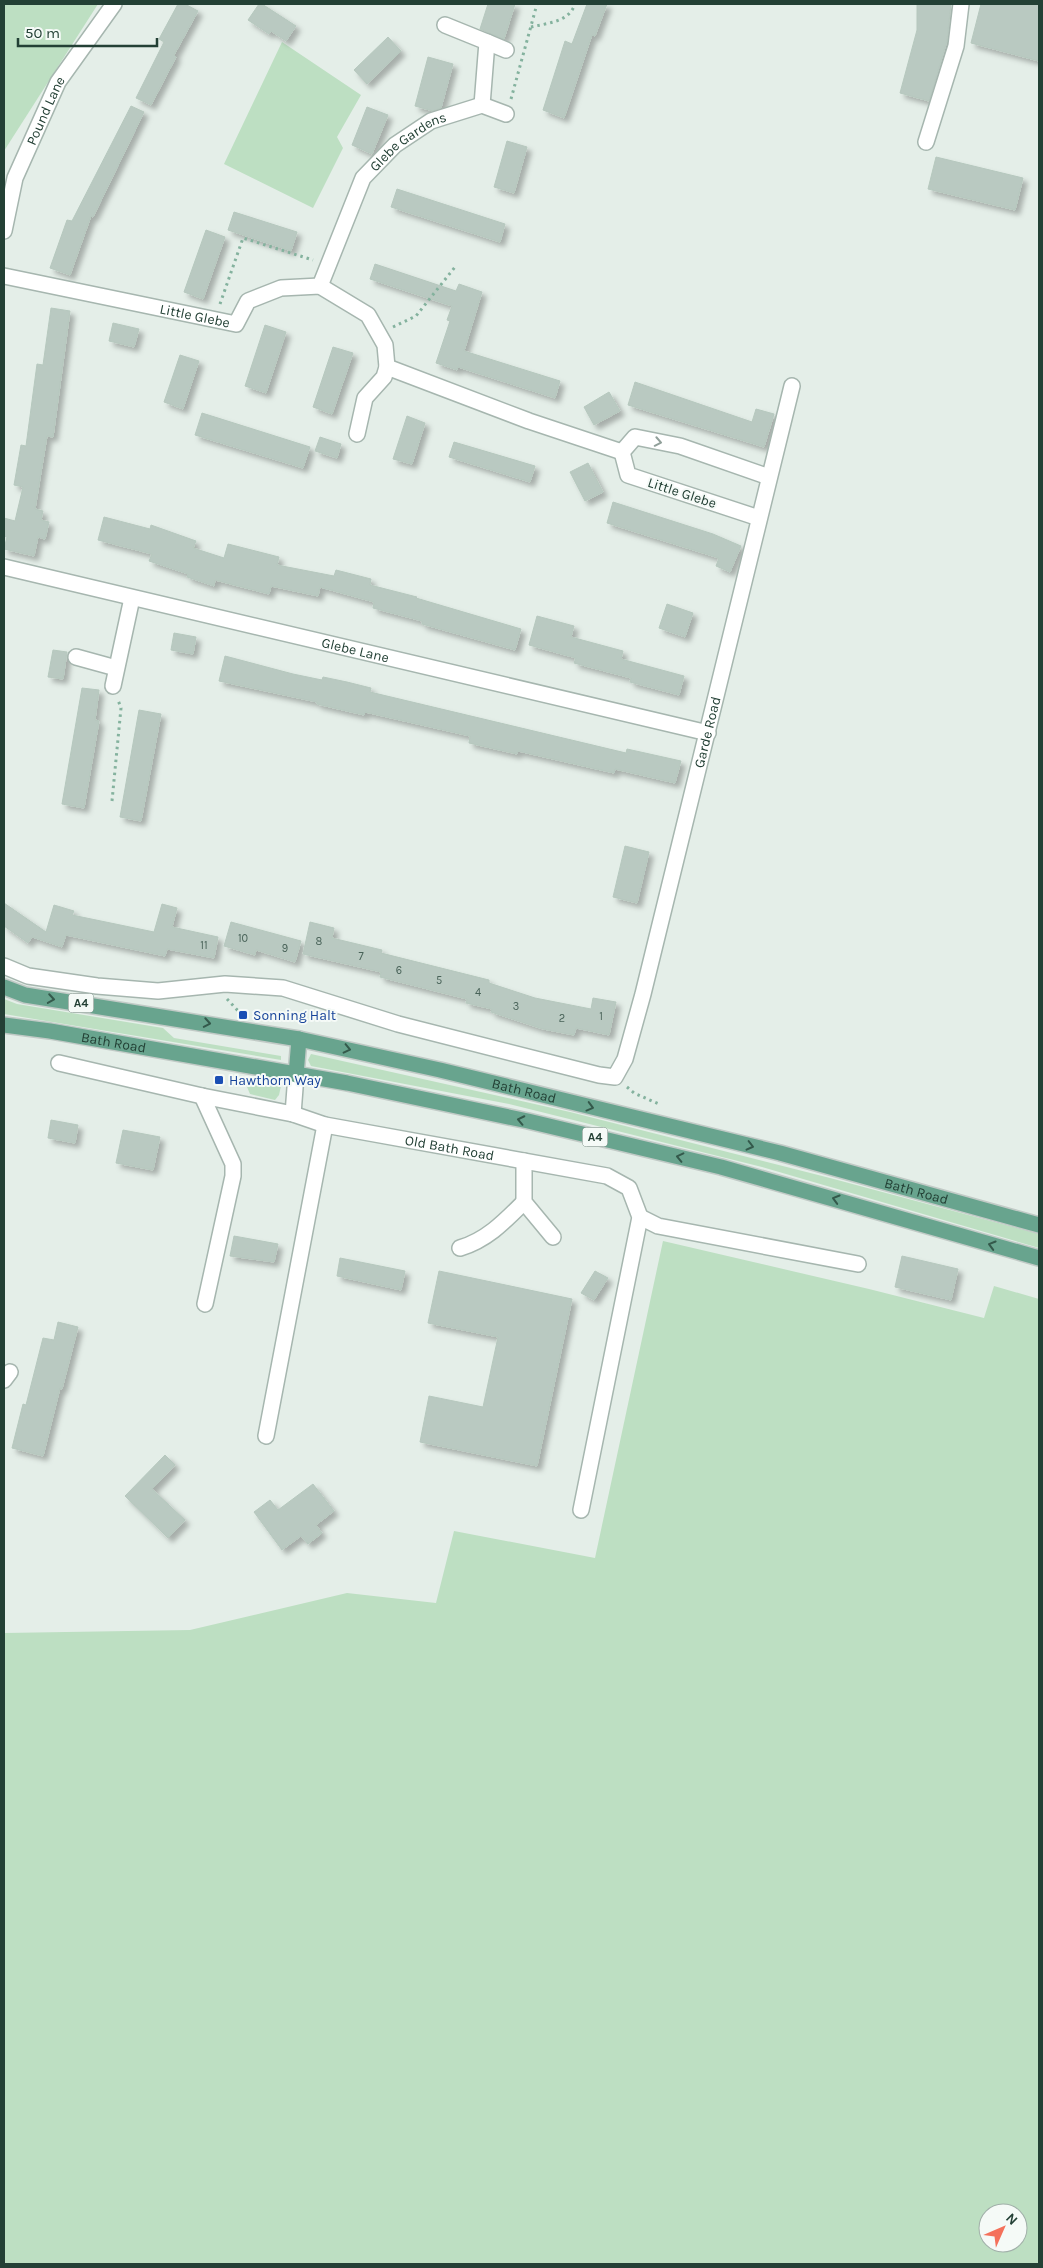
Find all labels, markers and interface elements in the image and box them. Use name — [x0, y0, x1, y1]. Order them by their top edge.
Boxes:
scale bar — [18, 15, 156, 47]
text: 50 m — [25, 24, 60, 42]
street label: Pound Lane — [22, 72, 68, 148]
street label: Glebe Gardens — [366, 108, 448, 175]
street label: Little Glebe — [158, 300, 232, 331]
one-way arrow — [654, 436, 663, 446]
street label: Little Glebe — [645, 474, 719, 512]
street label: Glebe Lane — [320, 634, 391, 666]
street label: Garde Road — [690, 695, 724, 770]
house number: 10 — [238, 932, 248, 945]
house number: 8 — [316, 935, 323, 948]
house number: 11 — [200, 939, 208, 952]
house number: 9 — [282, 942, 288, 955]
house number: 7 — [358, 950, 364, 963]
house number: 6 — [396, 964, 402, 977]
house number: 5 — [436, 974, 442, 987]
house number: 4 — [475, 986, 481, 999]
one-way arrow — [47, 993, 55, 1004]
road number: A4 — [68, 994, 94, 1012]
house number: 3 — [513, 1000, 519, 1013]
place label: Sonning Halt — [253, 1007, 336, 1024]
marker: Sonning Halt — [237, 1009, 249, 1021]
house number: 1 — [599, 1010, 603, 1023]
house number: 2 — [559, 1012, 565, 1025]
one-way arrow — [203, 1018, 211, 1028]
street label: Bath Road — [80, 1028, 147, 1056]
one-way arrow — [343, 1043, 352, 1054]
place label: Hawthorn Way — [229, 1072, 321, 1089]
marker: Hawthorn Way — [213, 1074, 225, 1086]
street label: Bath Road — [490, 1074, 558, 1107]
one-way arrow — [586, 1101, 595, 1112]
one-way arrow — [517, 1115, 526, 1126]
road number: A4 — [582, 1128, 608, 1146]
street label: Old Bath Road — [404, 1131, 496, 1164]
one-way arrow — [746, 1140, 755, 1151]
one-way arrow — [675, 1152, 684, 1163]
street label: Bath Road — [883, 1174, 950, 1208]
one-way arrow — [833, 1195, 841, 1205]
one-way arrow — [989, 1240, 997, 1250]
north arrow — [978, 2203, 1028, 2253]
text: N — [1002, 2210, 1021, 2229]

